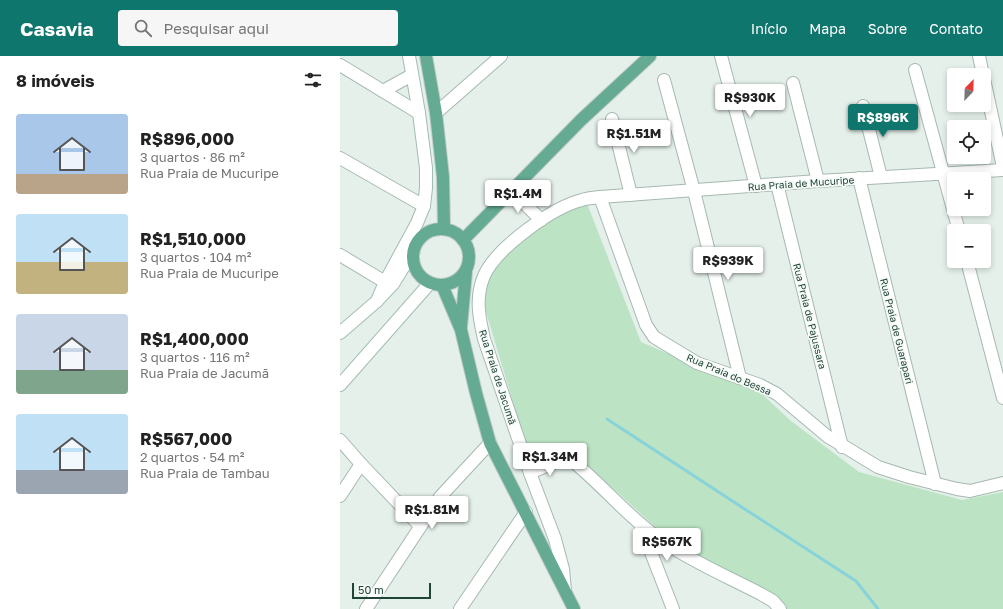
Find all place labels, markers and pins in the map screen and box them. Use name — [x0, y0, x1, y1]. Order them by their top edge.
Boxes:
pin: R$930K — [717, 84, 783, 118]
pin: R$896K — [850, 104, 916, 138]
pin: R$1.51M — [597, 120, 671, 154]
pin: R$1.4M — [485, 180, 551, 214]
pin: R$939K — [695, 247, 761, 281]
pin: R$1.34M — [513, 443, 587, 477]
pin: R$1.81M — [395, 496, 469, 530]
pin: R$567K — [634, 528, 700, 562]

